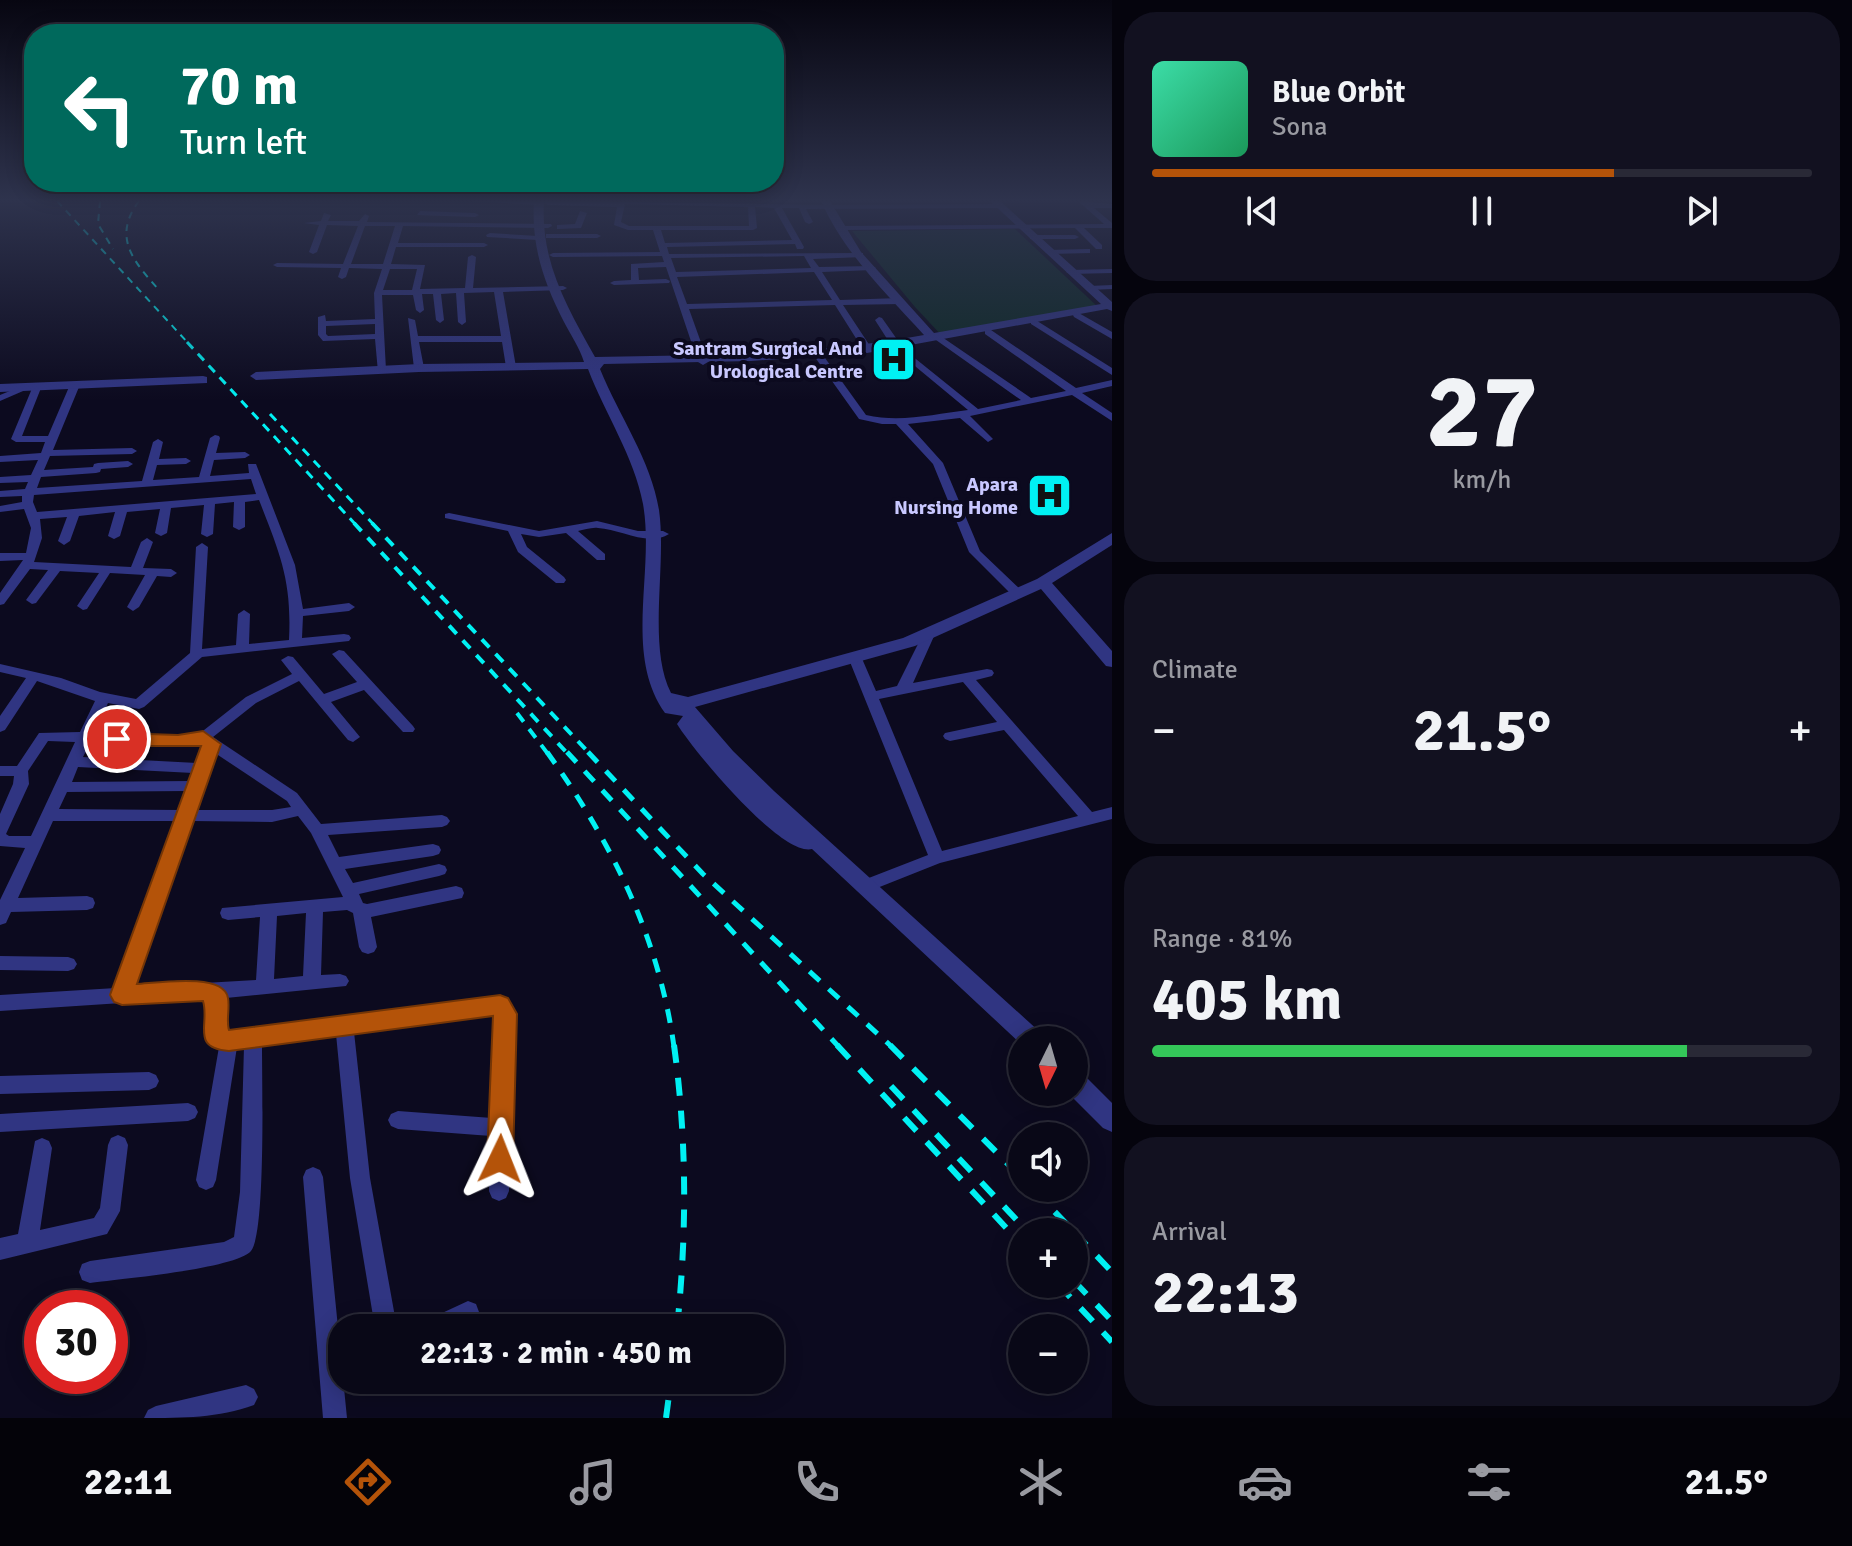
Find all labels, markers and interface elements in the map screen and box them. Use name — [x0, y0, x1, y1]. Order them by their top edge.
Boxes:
text: 70 m — [180, 51, 298, 120]
icon: left — [48, 56, 152, 160]
text: Blue Orbit — [1272, 74, 1405, 111]
text: Sona — [1272, 111, 1327, 143]
text: Turn left — [180, 120, 307, 165]
icon: previous — [1240, 189, 1284, 233]
icon: pause — [1460, 189, 1504, 233]
icon: next — [1680, 189, 1724, 233]
hospital icon: Santram Surgical And Urological Centre — [870, 335, 918, 383]
place label: Santram Surgical And Urological Centre — [673, 336, 863, 384]
text: 27 — [1426, 348, 1538, 476]
text: km/h — [1453, 464, 1511, 496]
hospital icon: Apara Nursing Home — [1025, 471, 1073, 519]
place label: Apara Nursing Home — [894, 472, 1018, 520]
text: Climate — [1152, 654, 1238, 686]
text: 21.5° — [1413, 694, 1551, 768]
text: − — [1152, 704, 1176, 758]
text: + — [1788, 704, 1812, 758]
pin — [83, 705, 151, 773]
icon: arrive — [95, 717, 139, 761]
text: Range · 81% — [1152, 923, 1293, 955]
text: 405 km — [1152, 963, 1342, 1037]
north arrow — [1008, 1026, 1088, 1106]
map controls — [1008, 1026, 1088, 1394]
position arrow — [458, 1117, 542, 1201]
button: sound — [1008, 1122, 1088, 1202]
text: Arrival — [1152, 1216, 1227, 1248]
button: + — [1008, 1218, 1088, 1298]
text: 22:13 — [1152, 1256, 1299, 1330]
speed limit sign: 30 — [24, 1290, 128, 1394]
button: − — [1008, 1314, 1088, 1394]
text: 22:13 · 2 min · 450 m — [420, 1335, 692, 1372]
icon: directions — [340, 1454, 396, 1510]
icon: music — [565, 1454, 621, 1510]
icon: phone — [789, 1454, 845, 1510]
icon: climate — [1013, 1454, 1069, 1510]
icon: car — [1237, 1454, 1293, 1510]
icon: filters — [1461, 1454, 1517, 1510]
text: 22:11 — [84, 1460, 172, 1505]
text: 21.5° — [1685, 1460, 1768, 1505]

